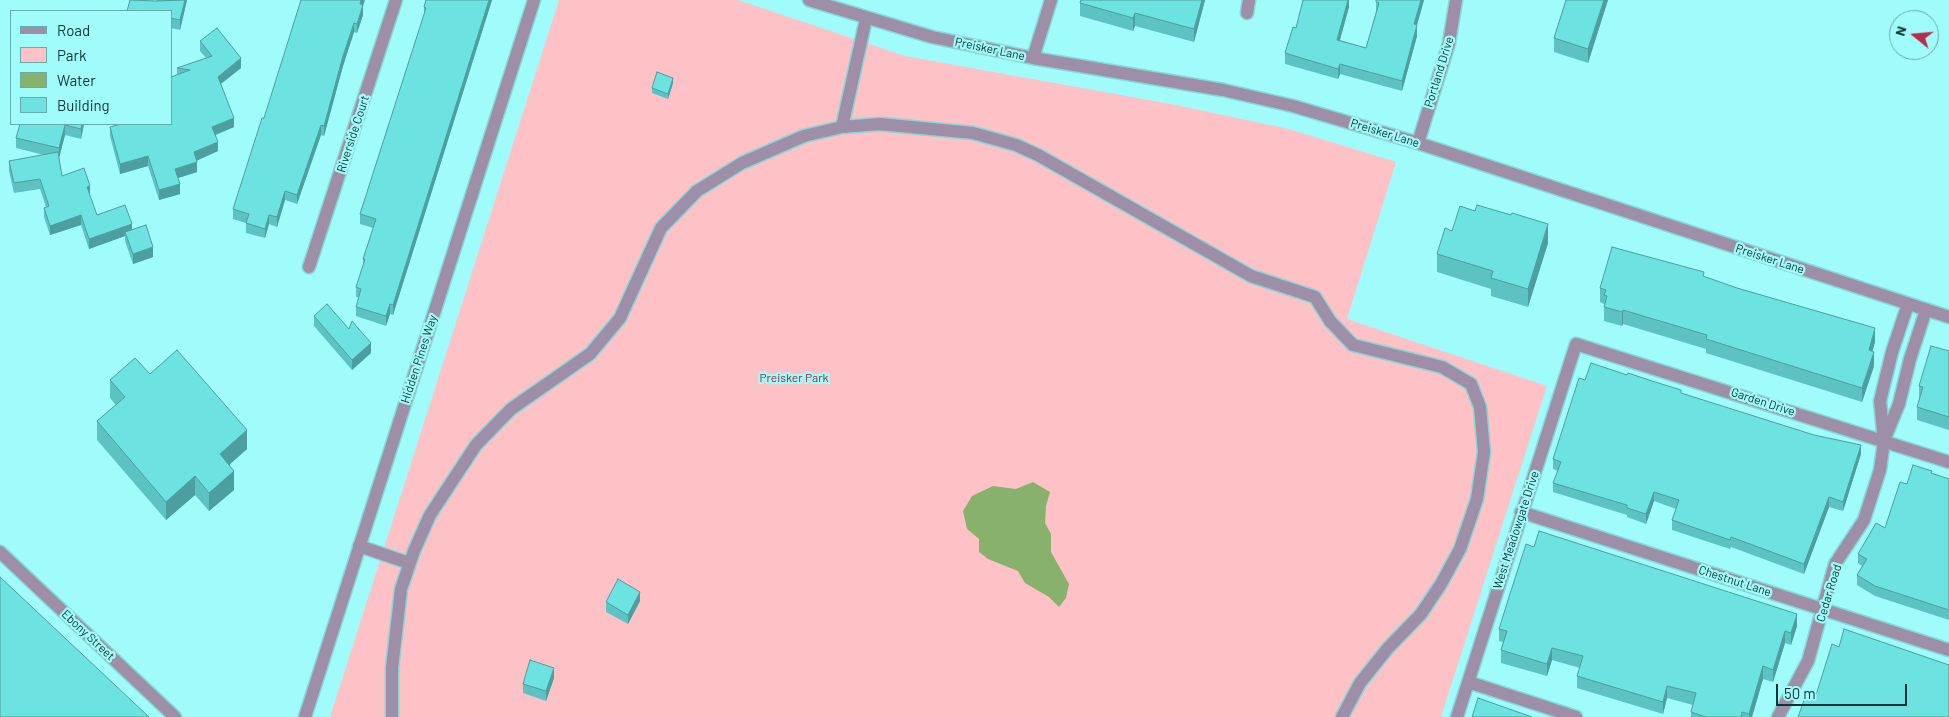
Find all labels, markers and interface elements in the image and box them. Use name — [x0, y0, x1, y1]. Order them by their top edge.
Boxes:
legend — [10, 10, 172, 125]
north arrow — [1889, 10, 1939, 60]
text: Road — [57, 21, 90, 39]
text: N — [1891, 24, 1910, 38]
street label: Preisker Lane — [954, 35, 1026, 63]
street label: Portland Drive — [1421, 35, 1457, 109]
text: Park — [57, 46, 86, 64]
text: Water — [57, 71, 96, 89]
street label: Riverside Court — [334, 94, 372, 174]
text: Building — [57, 96, 110, 114]
street label: Preisker Lane — [1349, 116, 1421, 150]
street label: Preisker Lane — [1734, 241, 1806, 277]
street label: Hidden Pines Way — [398, 313, 440, 405]
park label: Preisker Park — [759, 371, 829, 385]
street label: Garden Drive — [1729, 385, 1797, 419]
street label: West Meadowgate Drive — [1490, 469, 1542, 591]
street label: Chestnut Lane — [1697, 562, 1773, 600]
street label: Cedar Road — [1813, 562, 1845, 624]
street label: Ebony Street — [58, 607, 118, 663]
scale bar — [1779, 674, 1910, 706]
text: 50 m — [1784, 684, 1816, 702]

